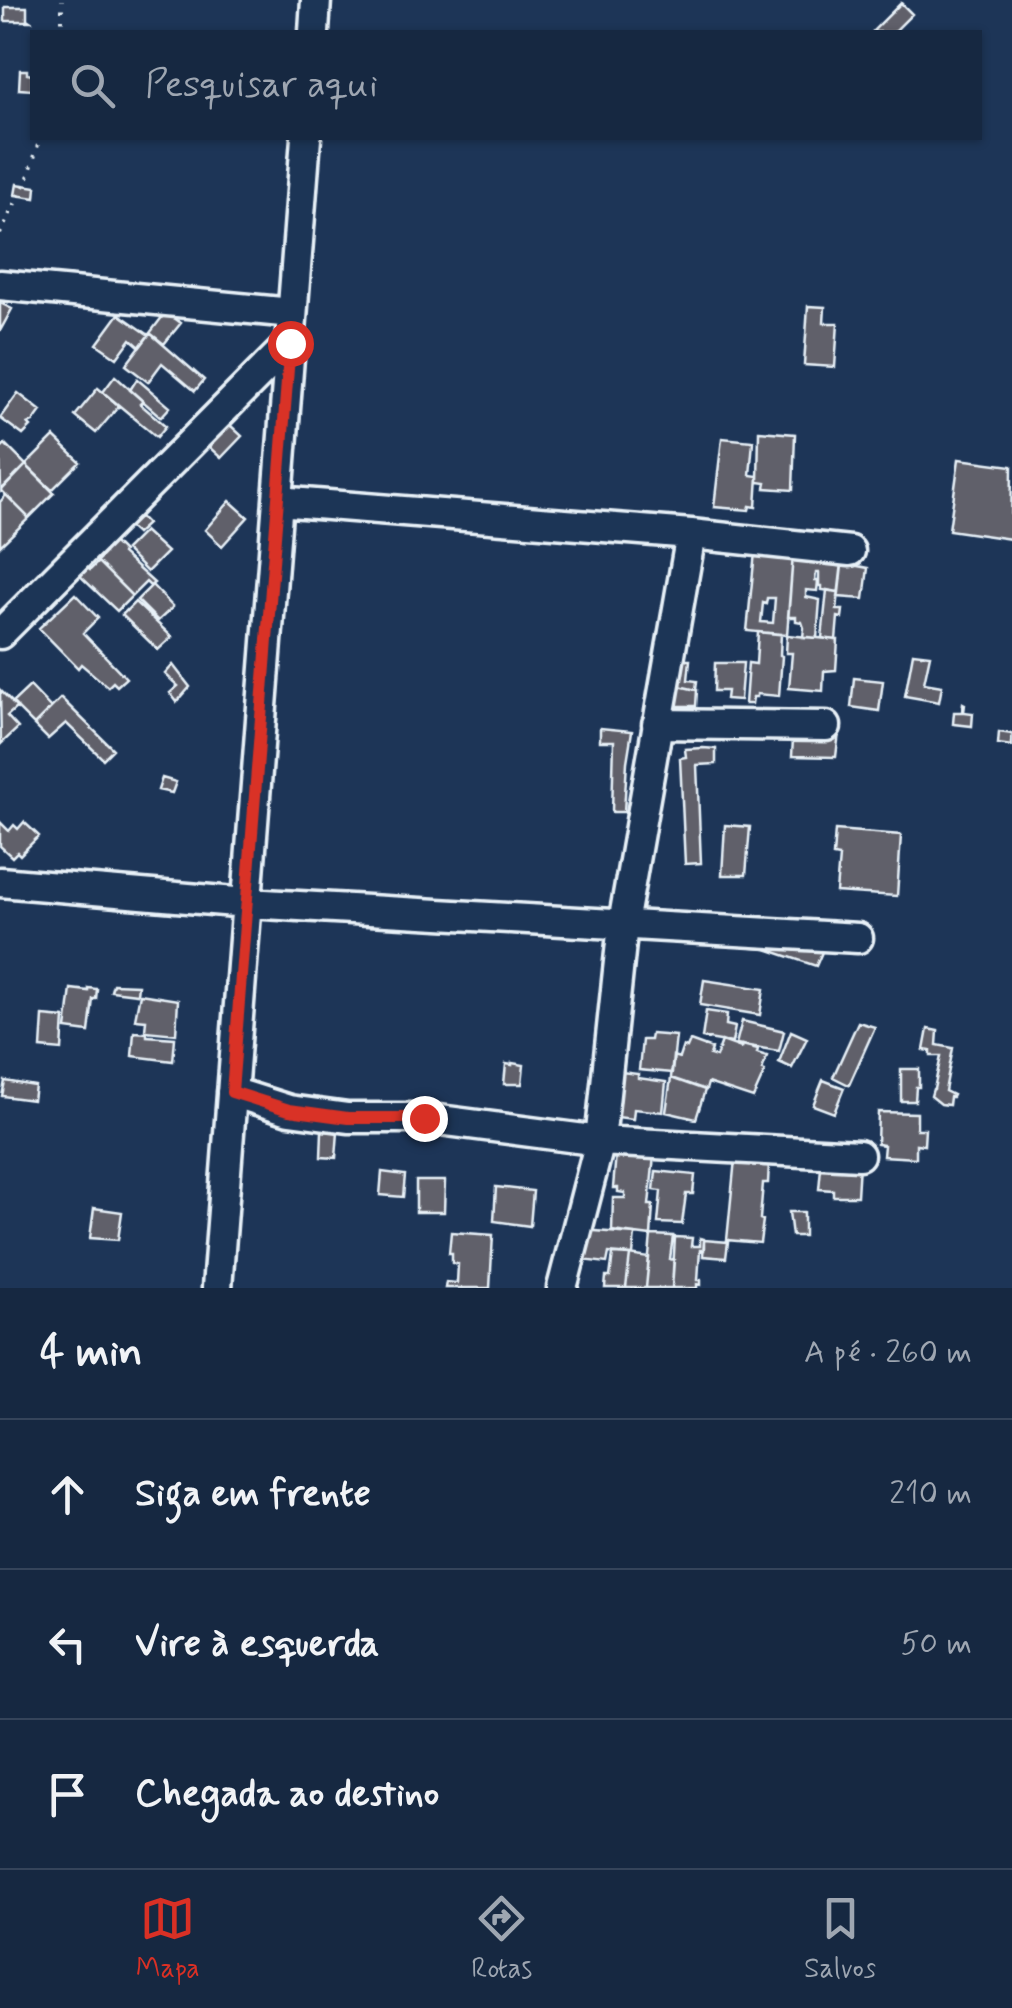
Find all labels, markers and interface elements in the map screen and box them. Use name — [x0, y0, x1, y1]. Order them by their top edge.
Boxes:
search box — [30, 30, 982, 140]
icon: search — [65, 58, 120, 113]
text: Pesquisar aqui — [145, 61, 378, 110]
route start — [268, 321, 314, 367]
route end — [402, 1096, 448, 1142]
text: 4 min — [40, 1326, 142, 1381]
text: A pé · 260 m — [804, 1332, 972, 1374]
icon: ahead — [40, 1467, 95, 1522]
text: Siga em frente — [135, 1470, 371, 1519]
text: 210 m — [889, 1473, 972, 1515]
icon: left — [40, 1617, 95, 1672]
text: Vire à esquerda — [135, 1620, 379, 1669]
text: 50 m — [900, 1623, 972, 1665]
icon: arrive — [40, 1767, 95, 1822]
text: Chegada ao destino — [135, 1770, 439, 1819]
tab: Mapa — [136, 1891, 200, 1988]
tab: Rotas — [471, 1891, 532, 1988]
tab: Salvos — [804, 1891, 876, 1988]

